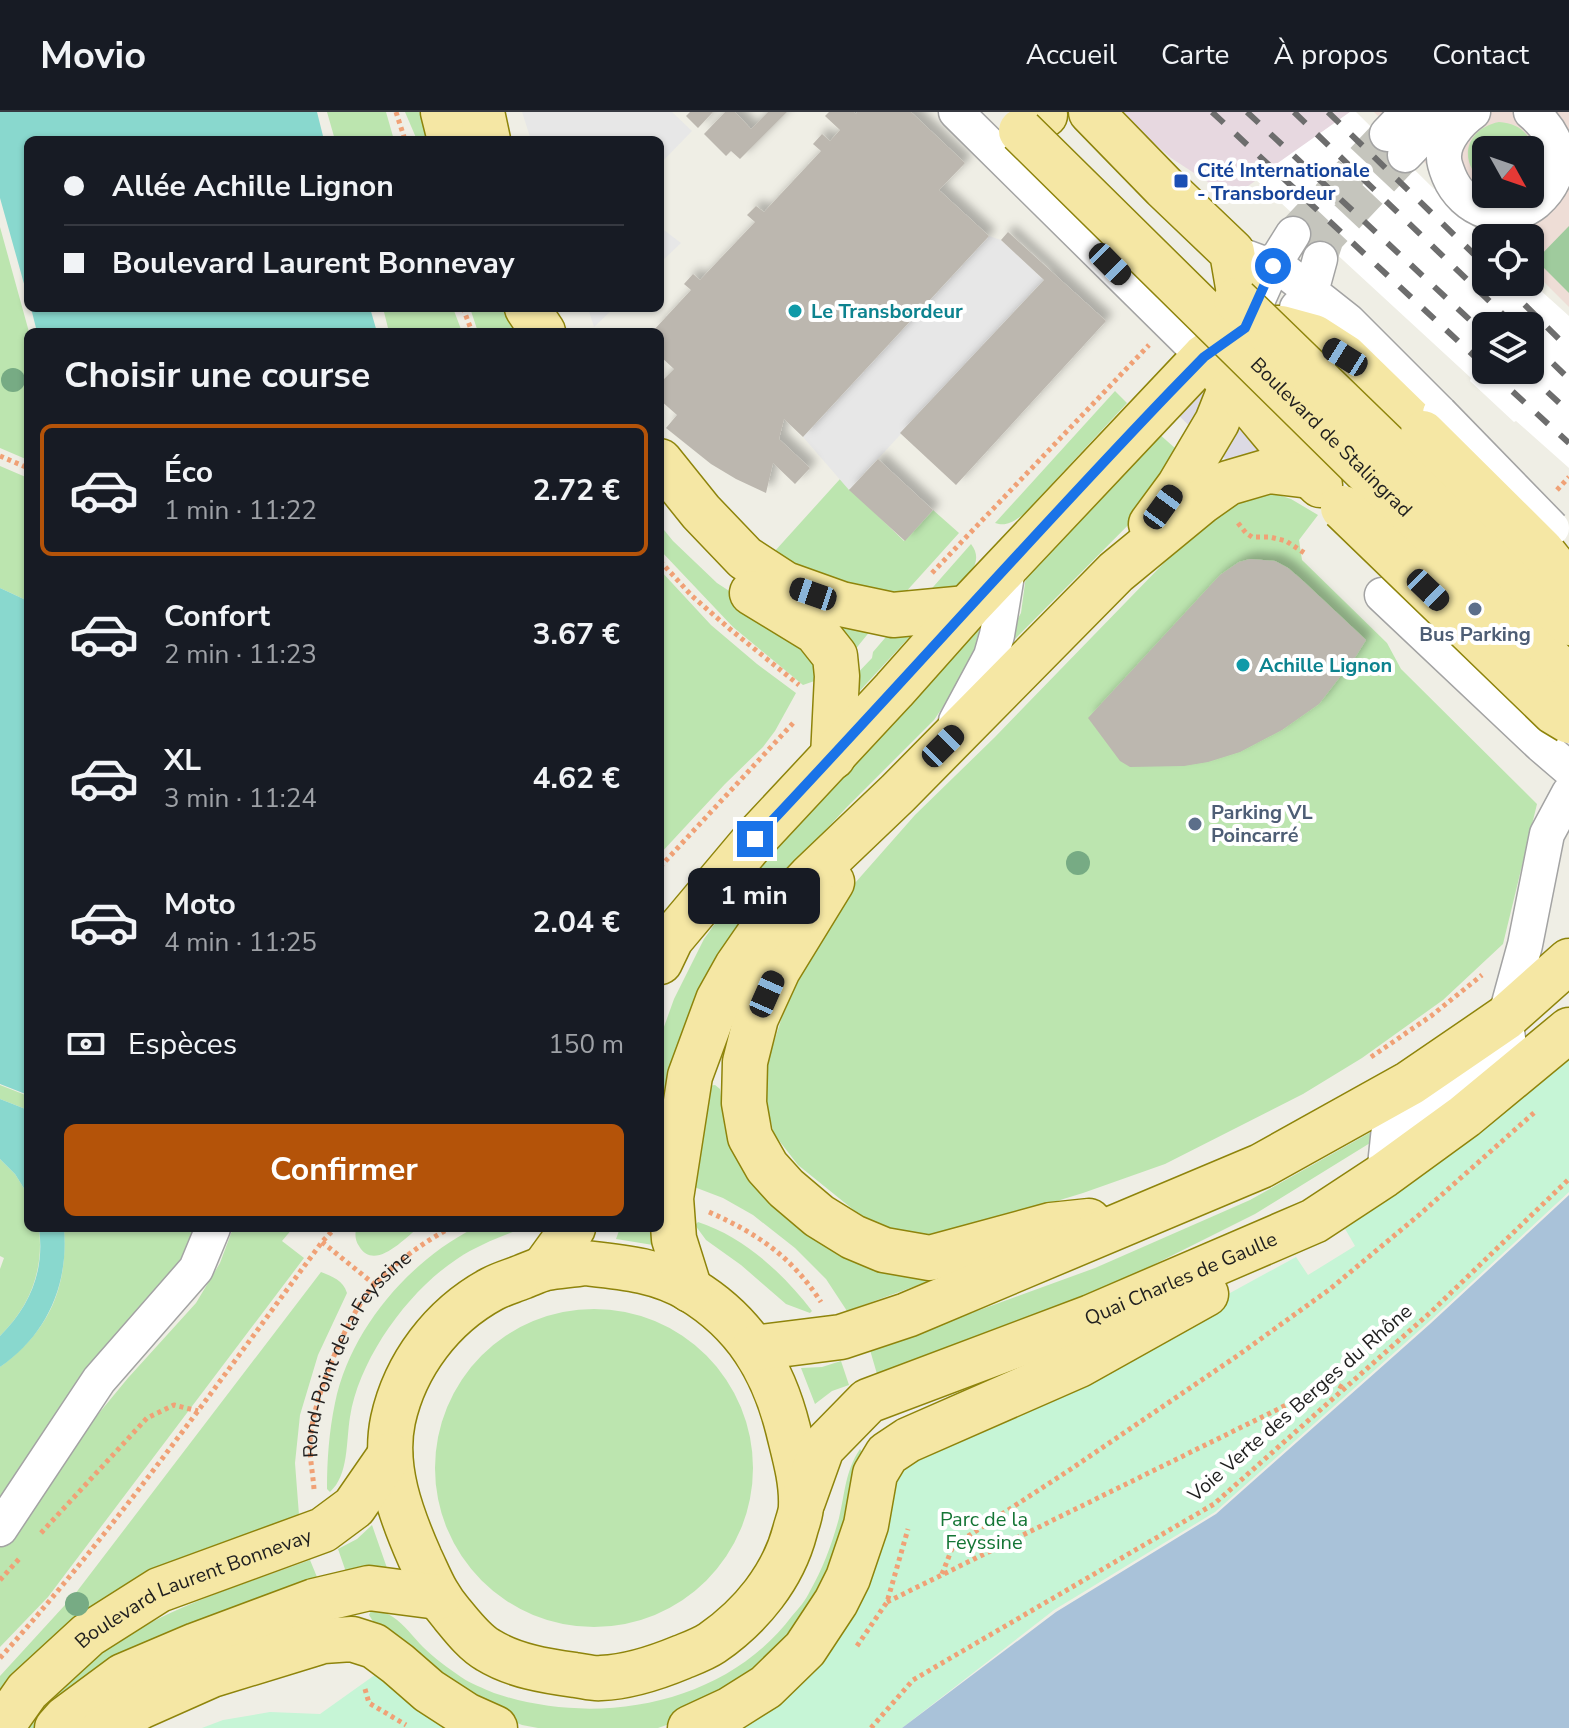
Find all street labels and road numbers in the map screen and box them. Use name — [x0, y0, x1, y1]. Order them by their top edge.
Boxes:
street label: Boulevard de Stalingrad — [1245, 351, 1418, 523]
street label: Quai Charles de Gaulle — [1080, 1225, 1281, 1332]
street label: Rond-Point de la Feyssine — [296, 1244, 417, 1459]
street label: Voie Verte des Berges du Rhône — [1181, 1298, 1418, 1509]
street label: Boulevard Laurent Bonnevay — [69, 1522, 316, 1654]

